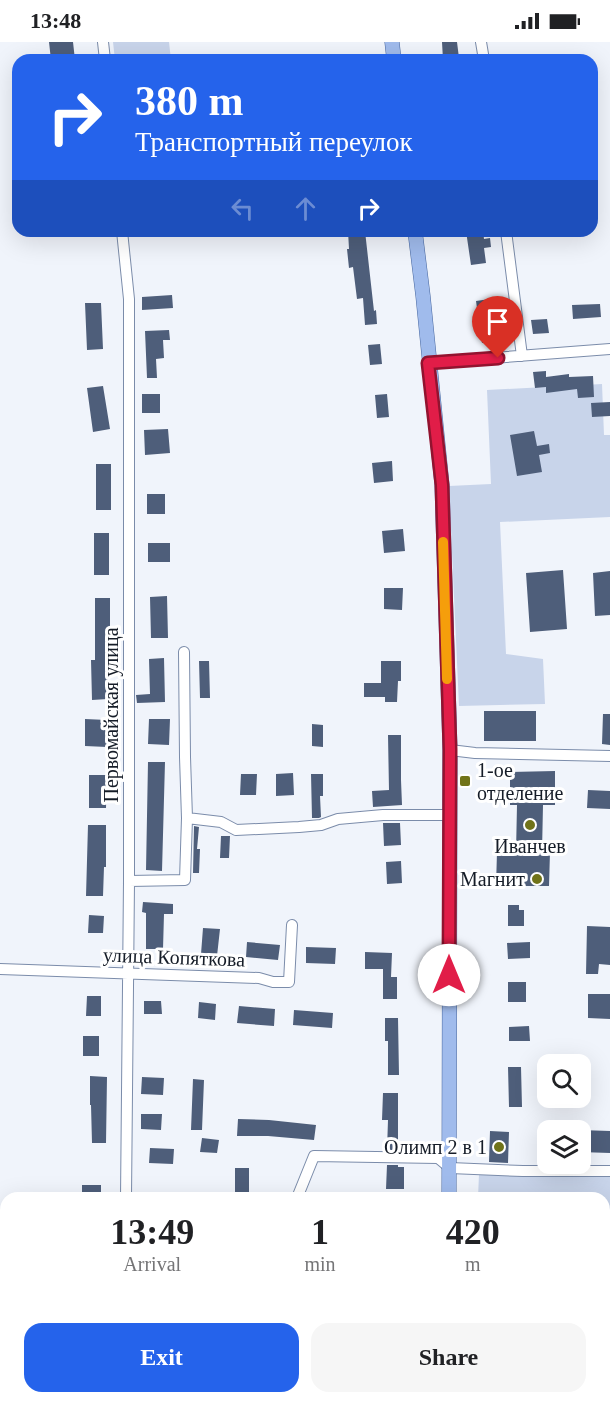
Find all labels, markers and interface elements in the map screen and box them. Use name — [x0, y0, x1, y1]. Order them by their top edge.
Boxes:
text: 13:48 — [30, 8, 81, 33]
icon: right — [36, 78, 114, 156]
text: 380 m — [135, 78, 244, 124]
text: Транспортный переулок — [135, 127, 413, 157]
icon: left — [226, 192, 259, 225]
icon: ahead — [289, 192, 322, 225]
icon: right — [352, 192, 385, 225]
pin — [472, 296, 523, 358]
icon: arrive — [481, 305, 514, 338]
street label: Первомайская улица — [100, 627, 123, 803]
place label: 1-ое отделение — [477, 759, 564, 805]
marker: 1-ое отделение — [458, 774, 472, 788]
marker: Иванчев — [523, 818, 537, 832]
place label: Иванчев — [494, 835, 566, 857]
place label: Магнит — [460, 868, 525, 890]
marker: Магнит — [530, 872, 544, 886]
position arrow — [417, 943, 481, 1007]
street label: улица Копяткова — [103, 944, 246, 971]
map controls — [537, 1054, 591, 1174]
button: search — [537, 1054, 591, 1108]
button: layers — [537, 1120, 591, 1174]
place label: Олимп 2 в 1 — [384, 1136, 487, 1158]
marker: Олимп 2 в 1 — [492, 1140, 506, 1154]
text: 13:49 — [110, 1212, 194, 1252]
text: 1 — [311, 1212, 329, 1252]
text: 420 — [446, 1212, 500, 1252]
text: Arrival — [123, 1253, 181, 1275]
text: min — [304, 1253, 336, 1275]
text: m — [465, 1253, 481, 1275]
button: Exit — [24, 1323, 299, 1392]
button: Share — [311, 1323, 586, 1392]

